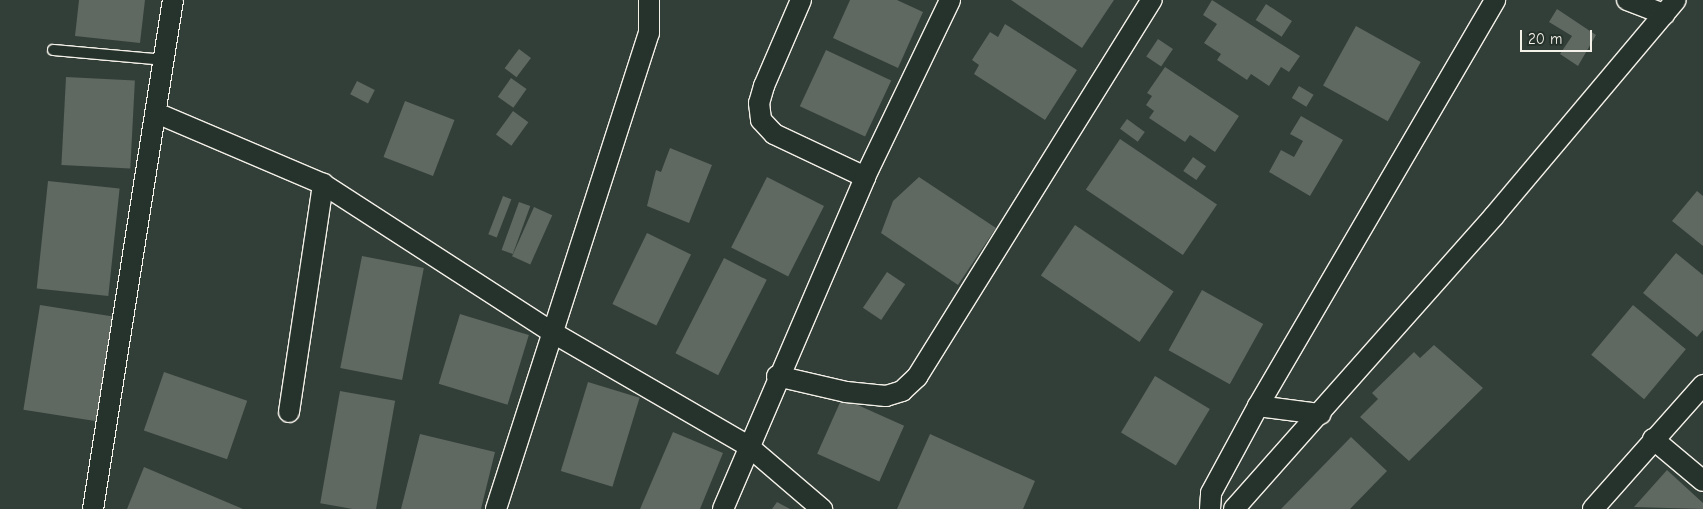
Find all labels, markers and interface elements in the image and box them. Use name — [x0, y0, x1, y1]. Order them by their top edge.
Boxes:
scale bar — [1523, 20, 1596, 52]
text: 20 m — [1528, 30, 1562, 48]

